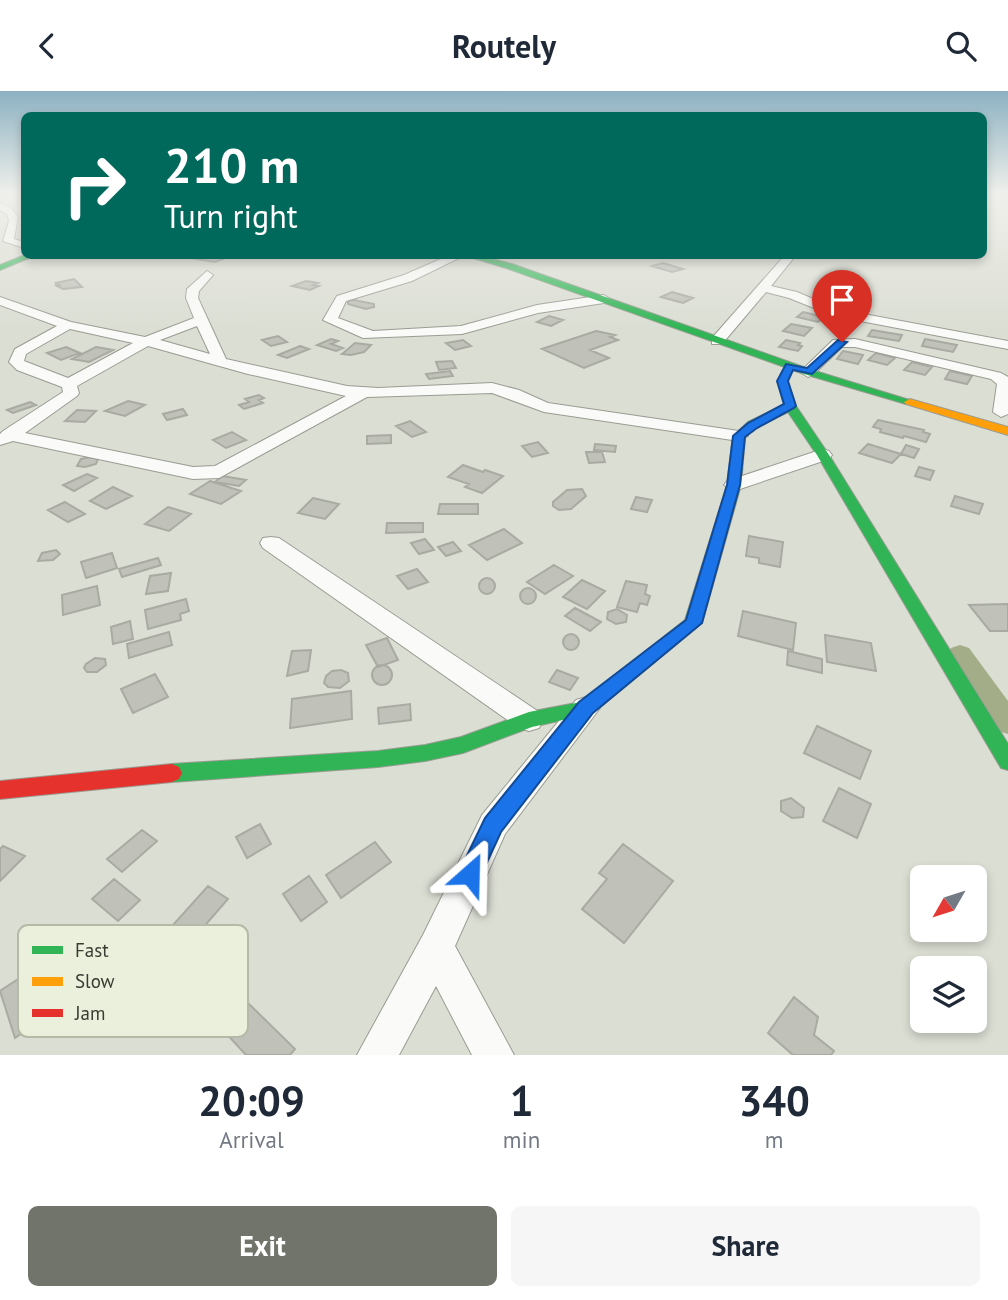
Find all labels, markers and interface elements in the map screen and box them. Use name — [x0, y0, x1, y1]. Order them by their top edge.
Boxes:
text: Routely — [452, 25, 556, 67]
icon: back — [28, 27, 66, 65]
icon: search — [942, 27, 980, 65]
text: 210 m — [164, 133, 299, 197]
icon: right — [49, 140, 140, 231]
text: Turn right — [164, 195, 298, 237]
pin — [812, 270, 872, 342]
icon: arrive — [823, 281, 861, 319]
position arrow — [433, 837, 507, 911]
north arrow — [910, 865, 987, 941]
map controls — [910, 865, 987, 1033]
legend — [18, 925, 248, 1037]
text: Fast — [75, 938, 109, 962]
button: layers — [910, 956, 987, 1033]
text: Slow — [75, 969, 115, 993]
text: Jam — [74, 1001, 105, 1025]
text: 20:09 — [198, 1073, 305, 1128]
text: 1 — [510, 1073, 533, 1128]
text: 340 — [738, 1073, 810, 1128]
text: Arrival — [219, 1125, 284, 1154]
text: min — [503, 1125, 540, 1154]
text: m — [765, 1125, 783, 1154]
button: Exit — [28, 1206, 497, 1286]
button: Share — [511, 1206, 980, 1286]

